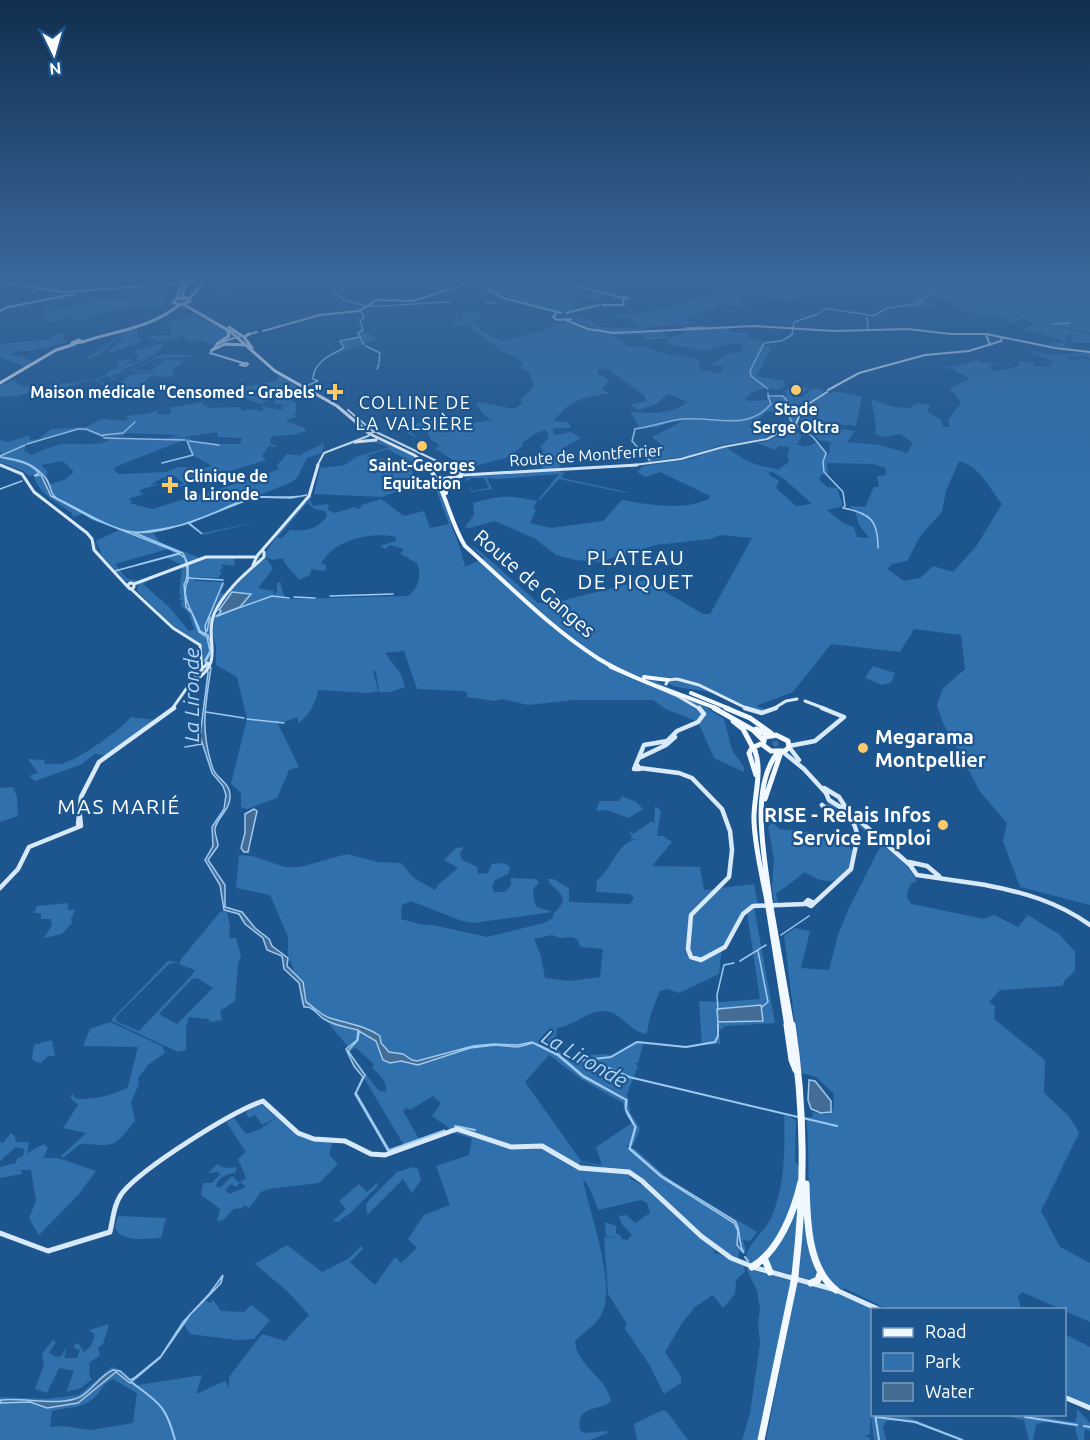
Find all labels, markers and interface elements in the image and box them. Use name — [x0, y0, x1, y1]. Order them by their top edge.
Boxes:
north arrow — [24, 24, 84, 84]
text: N — [49, 59, 62, 78]
place label: Maison médicale "Censomed - Grabels" — [30, 383, 322, 401]
marker: Maison médicale "Censomed - Grabels" — [326, 383, 344, 401]
marker: Stade Serge Oltra — [789, 383, 803, 397]
district label: COLLINE DE LA VALSIÈRE — [355, 392, 475, 433]
place label: Stade Serge Oltra — [753, 400, 839, 436]
marker: Saint-Georges Equitation — [415, 439, 429, 453]
street label: Route de Montferrier — [509, 441, 663, 469]
place label: Saint-Georges Equitation — [369, 456, 475, 492]
place label: Clinique de la Lironde — [184, 467, 268, 503]
marker: Clinique de la Lironde — [161, 476, 179, 494]
street label: Route de Ganges — [470, 524, 600, 642]
district label: PLATEAU DE PIQUET — [578, 545, 694, 593]
water label: La Lironde — [179, 647, 203, 742]
place label: Megarama Montpellier — [875, 725, 987, 771]
marker: Megarama Montpellier — [856, 741, 870, 755]
district label: MAS MARIÉ — [57, 794, 181, 818]
place label: RISE - Relais Infos Service Emploi — [764, 803, 931, 849]
marker: RISE - Relais Infos Service Emploi — [936, 818, 950, 832]
water label: La Lironde — [538, 1024, 632, 1092]
legend — [871, 1308, 1066, 1416]
text: Road — [925, 1321, 967, 1341]
text: Park — [925, 1351, 961, 1371]
text: Water — [925, 1381, 975, 1401]

